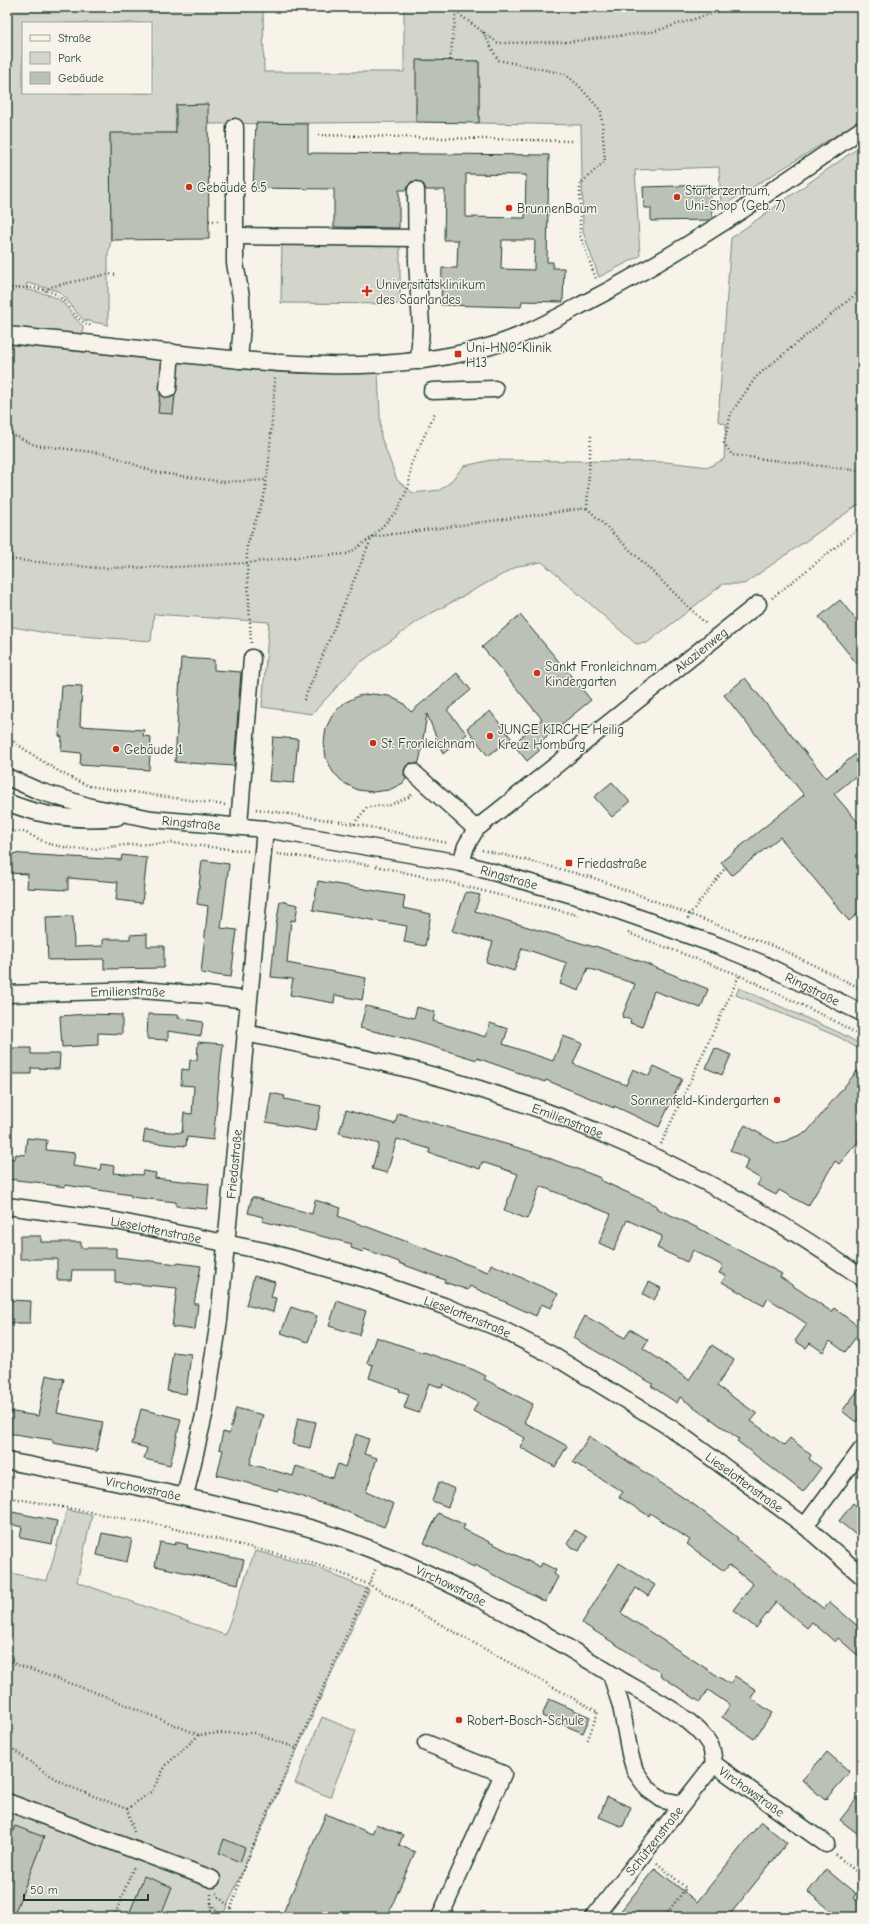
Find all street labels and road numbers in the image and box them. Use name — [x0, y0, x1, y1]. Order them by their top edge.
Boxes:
street label: Akazienweg — [671, 624, 730, 675]
street label: Ringstraße — [161, 812, 222, 833]
street label: Ringstraße — [479, 861, 540, 892]
street label: Ringstraße — [783, 969, 843, 1009]
street label: Emilienstraße — [90, 982, 167, 999]
street label: Emilienstraße — [530, 1100, 606, 1141]
street label: Friedastraße — [223, 1128, 244, 1200]
street label: Lieselottenstraße — [110, 1213, 203, 1246]
street label: Lieselottenstraße — [422, 1292, 514, 1341]
street label: Lieselottenstraße — [703, 1449, 787, 1516]
street label: Virchowstraße — [104, 1473, 183, 1503]
street label: Virchowstraße — [414, 1562, 490, 1609]
street label: Virchowstraße — [716, 1763, 788, 1820]
street label: Schützenstraße — [622, 1803, 686, 1878]

